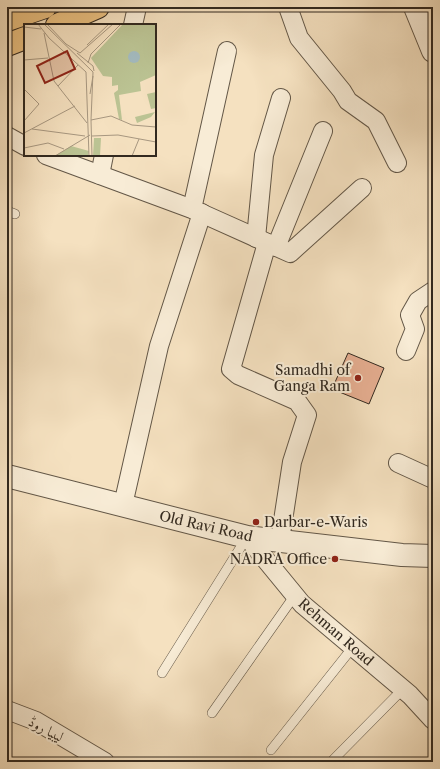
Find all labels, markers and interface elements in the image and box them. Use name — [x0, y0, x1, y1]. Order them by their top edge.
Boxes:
inset map — [24, 24, 156, 156]
place label: Samadhi of Ganga Ram — [274, 361, 352, 395]
marker: Samadhi of Ganga Ram — [353, 373, 363, 383]
street label: Old Ravi Road — [158, 507, 255, 546]
place label: Darbar-e-Waris — [264, 513, 368, 531]
marker: Darbar-e-Waris — [251, 517, 261, 527]
place label: NADRA Office — [230, 550, 327, 568]
marker: NADRA Office — [330, 554, 340, 564]
street label: Rehman Road — [295, 594, 378, 670]
street label: لیبیا روڈ — [25, 712, 67, 746]

